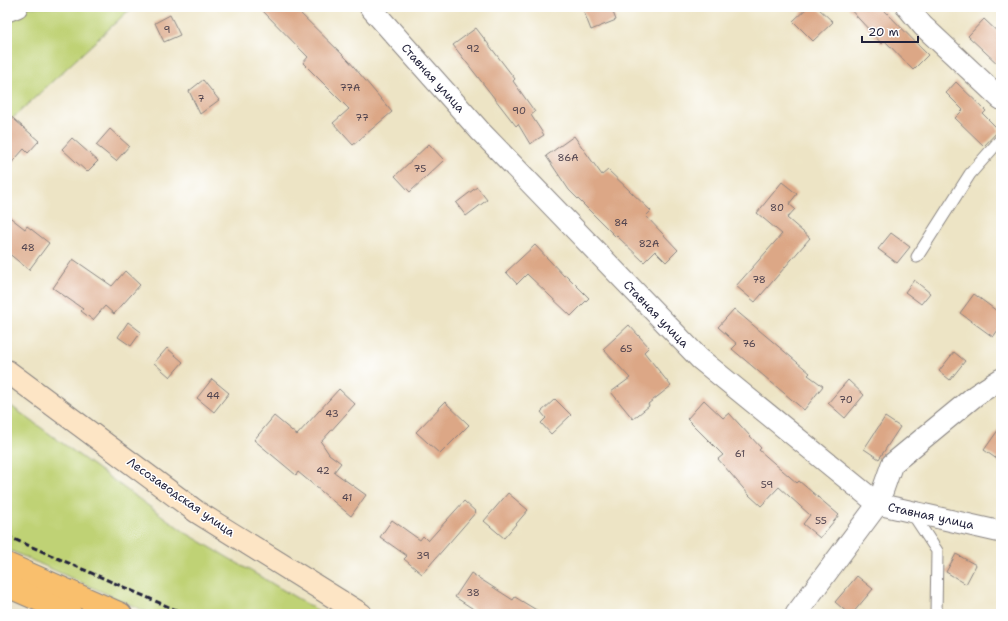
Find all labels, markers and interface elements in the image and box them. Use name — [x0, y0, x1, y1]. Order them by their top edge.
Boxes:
scale bar — [862, 18, 918, 44]
house number: 9 — [164, 23, 171, 36]
text: 20 m — [868, 24, 899, 40]
street label: Ставная улица — [398, 40, 469, 116]
house number: 92 — [466, 42, 480, 55]
house number: 77А — [340, 81, 360, 94]
house number: 7 — [198, 92, 205, 105]
house number: 90 — [512, 104, 526, 117]
house number: 77 — [355, 111, 369, 124]
house number: 86А — [558, 151, 578, 164]
house number: 75 — [414, 162, 426, 175]
house number: 80 — [770, 201, 784, 214]
house number: 84 — [614, 216, 628, 229]
house number: 82А — [639, 237, 659, 250]
house number: 48 — [21, 241, 35, 254]
house number: 78 — [752, 273, 766, 286]
street label: Ставная улица — [620, 277, 693, 351]
house number: 76 — [742, 337, 756, 350]
house number: 65 — [620, 342, 632, 355]
house number: 44 — [206, 389, 220, 402]
house number: 70 — [839, 393, 853, 406]
house number: 43 — [325, 407, 339, 420]
house number: 61 — [735, 447, 745, 460]
street label: Лесозаводская улица — [124, 454, 238, 541]
house number: 42 — [316, 464, 330, 477]
house number: 59 — [761, 478, 773, 491]
house number: 41 — [342, 491, 352, 504]
street label: Ставная улица — [886, 499, 976, 533]
house number: 55 — [815, 514, 827, 527]
house number: 39 — [416, 549, 430, 562]
house number: 38 — [466, 586, 480, 599]

